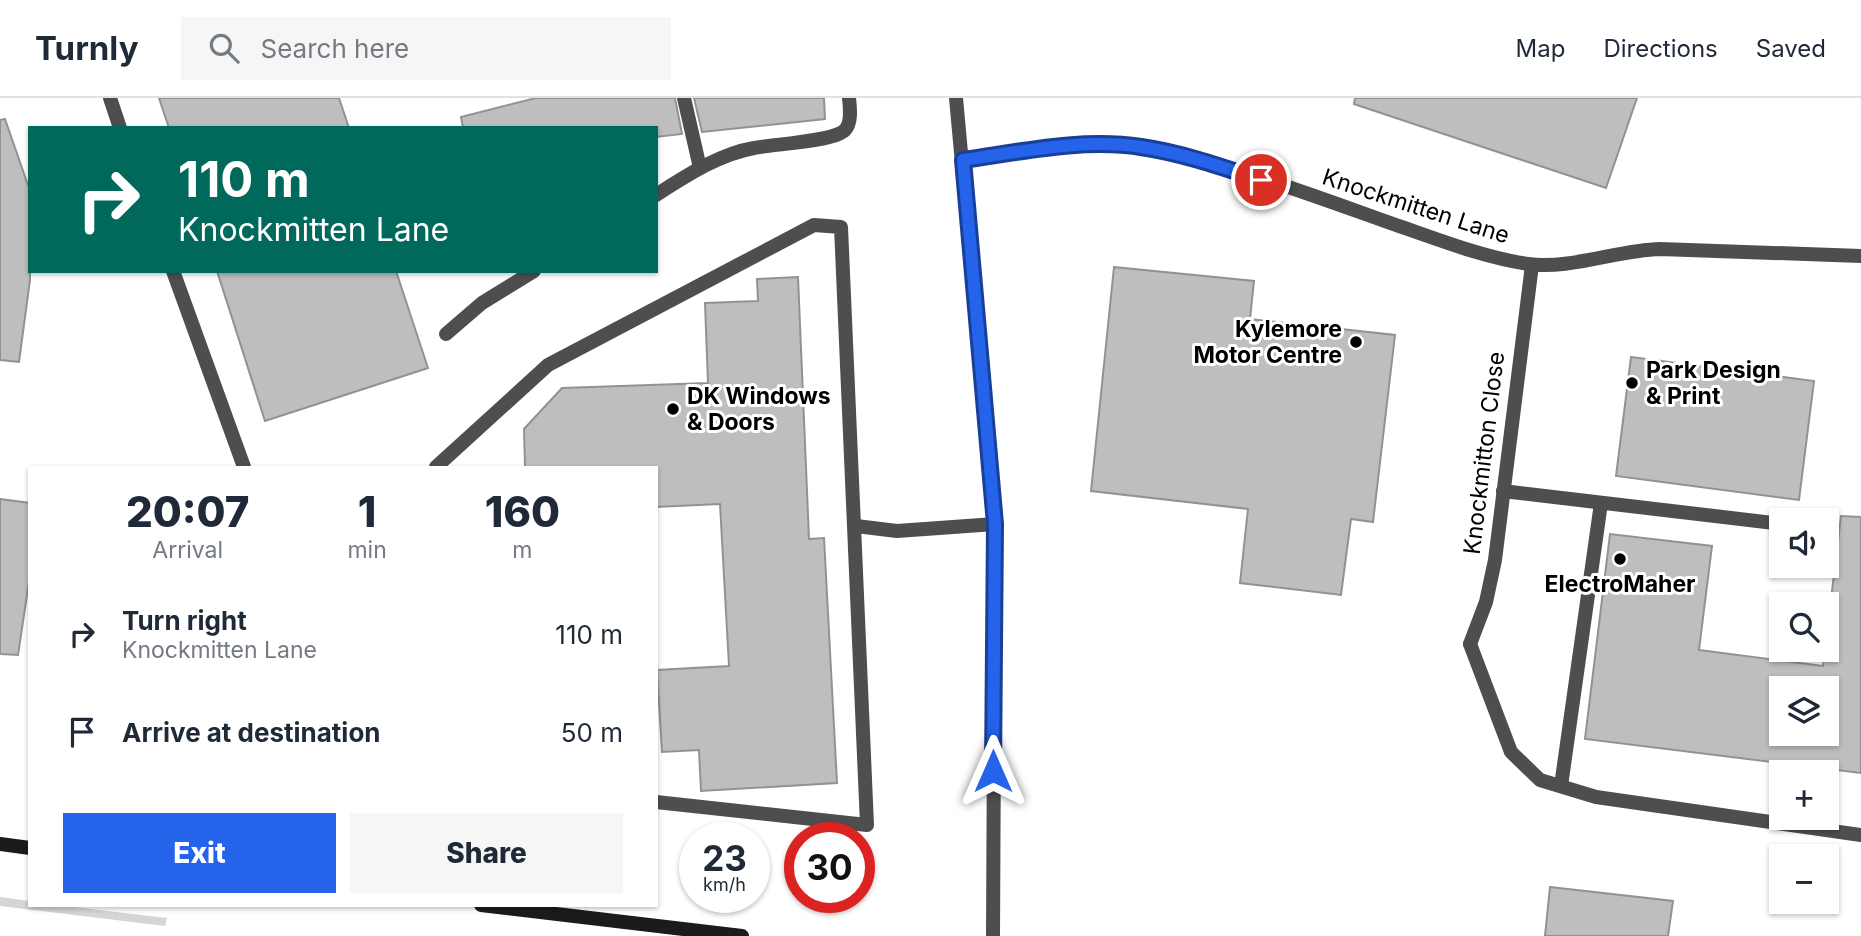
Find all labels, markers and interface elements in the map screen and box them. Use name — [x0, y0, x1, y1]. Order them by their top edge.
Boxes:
search box — [181, 17, 671, 80]
text: Turnly — [35, 28, 139, 68]
icon: search — [205, 29, 243, 67]
text: Search here — [261, 33, 409, 64]
text: Map — [1516, 34, 1565, 63]
text: Directions — [1603, 34, 1718, 63]
text: Saved — [1756, 34, 1826, 63]
text: 110 m — [178, 150, 310, 209]
pin — [1231, 150, 1291, 210]
icon: right — [63, 154, 154, 245]
icon: arrive — [1242, 161, 1280, 199]
street label: Knockmitten Lane — [1319, 163, 1513, 249]
text: Knockmitten Lane — [178, 210, 449, 249]
place label: Kylemore Motor Centre — [1193, 315, 1342, 369]
marker: Kylemore Motor Centre — [1348, 334, 1364, 350]
street label: Knockmitton Close — [1458, 350, 1510, 556]
place label: Park Design & Print — [1646, 356, 1781, 410]
marker: Park Design & Print — [1624, 375, 1640, 391]
place label: DK Windows & Doors — [687, 382, 831, 436]
marker: DK Windows & Doors — [665, 401, 681, 417]
text: 20:07 — [126, 486, 250, 537]
text: 1 — [358, 486, 376, 537]
text: 160 — [485, 486, 560, 537]
map controls — [1769, 508, 1839, 914]
button: sound — [1769, 508, 1839, 578]
text: Arrival — [152, 536, 223, 564]
text: min — [347, 536, 387, 564]
text: m — [512, 536, 532, 564]
marker: ElectroMaher — [1612, 551, 1628, 567]
place label: ElectroMaher — [1545, 570, 1695, 598]
button: search — [1769, 592, 1839, 662]
text: Turn right — [122, 605, 247, 636]
icon: right — [63, 615, 101, 653]
text: 110 m — [555, 619, 623, 650]
text: Knockmitten Lane — [122, 636, 317, 664]
button: layers — [1769, 676, 1839, 746]
icon: arrive — [63, 713, 101, 751]
text: Arrive at destination — [122, 717, 381, 748]
text: 50 m — [561, 717, 623, 748]
position arrow — [956, 734, 1030, 808]
button: + — [1769, 760, 1839, 830]
button: Exit — [63, 813, 336, 893]
button: Share — [350, 813, 623, 893]
speed limit sign: 30 — [784, 822, 875, 913]
text: 23 — [702, 837, 747, 879]
button: − — [1769, 844, 1839, 914]
text: km/h — [703, 874, 746, 895]

